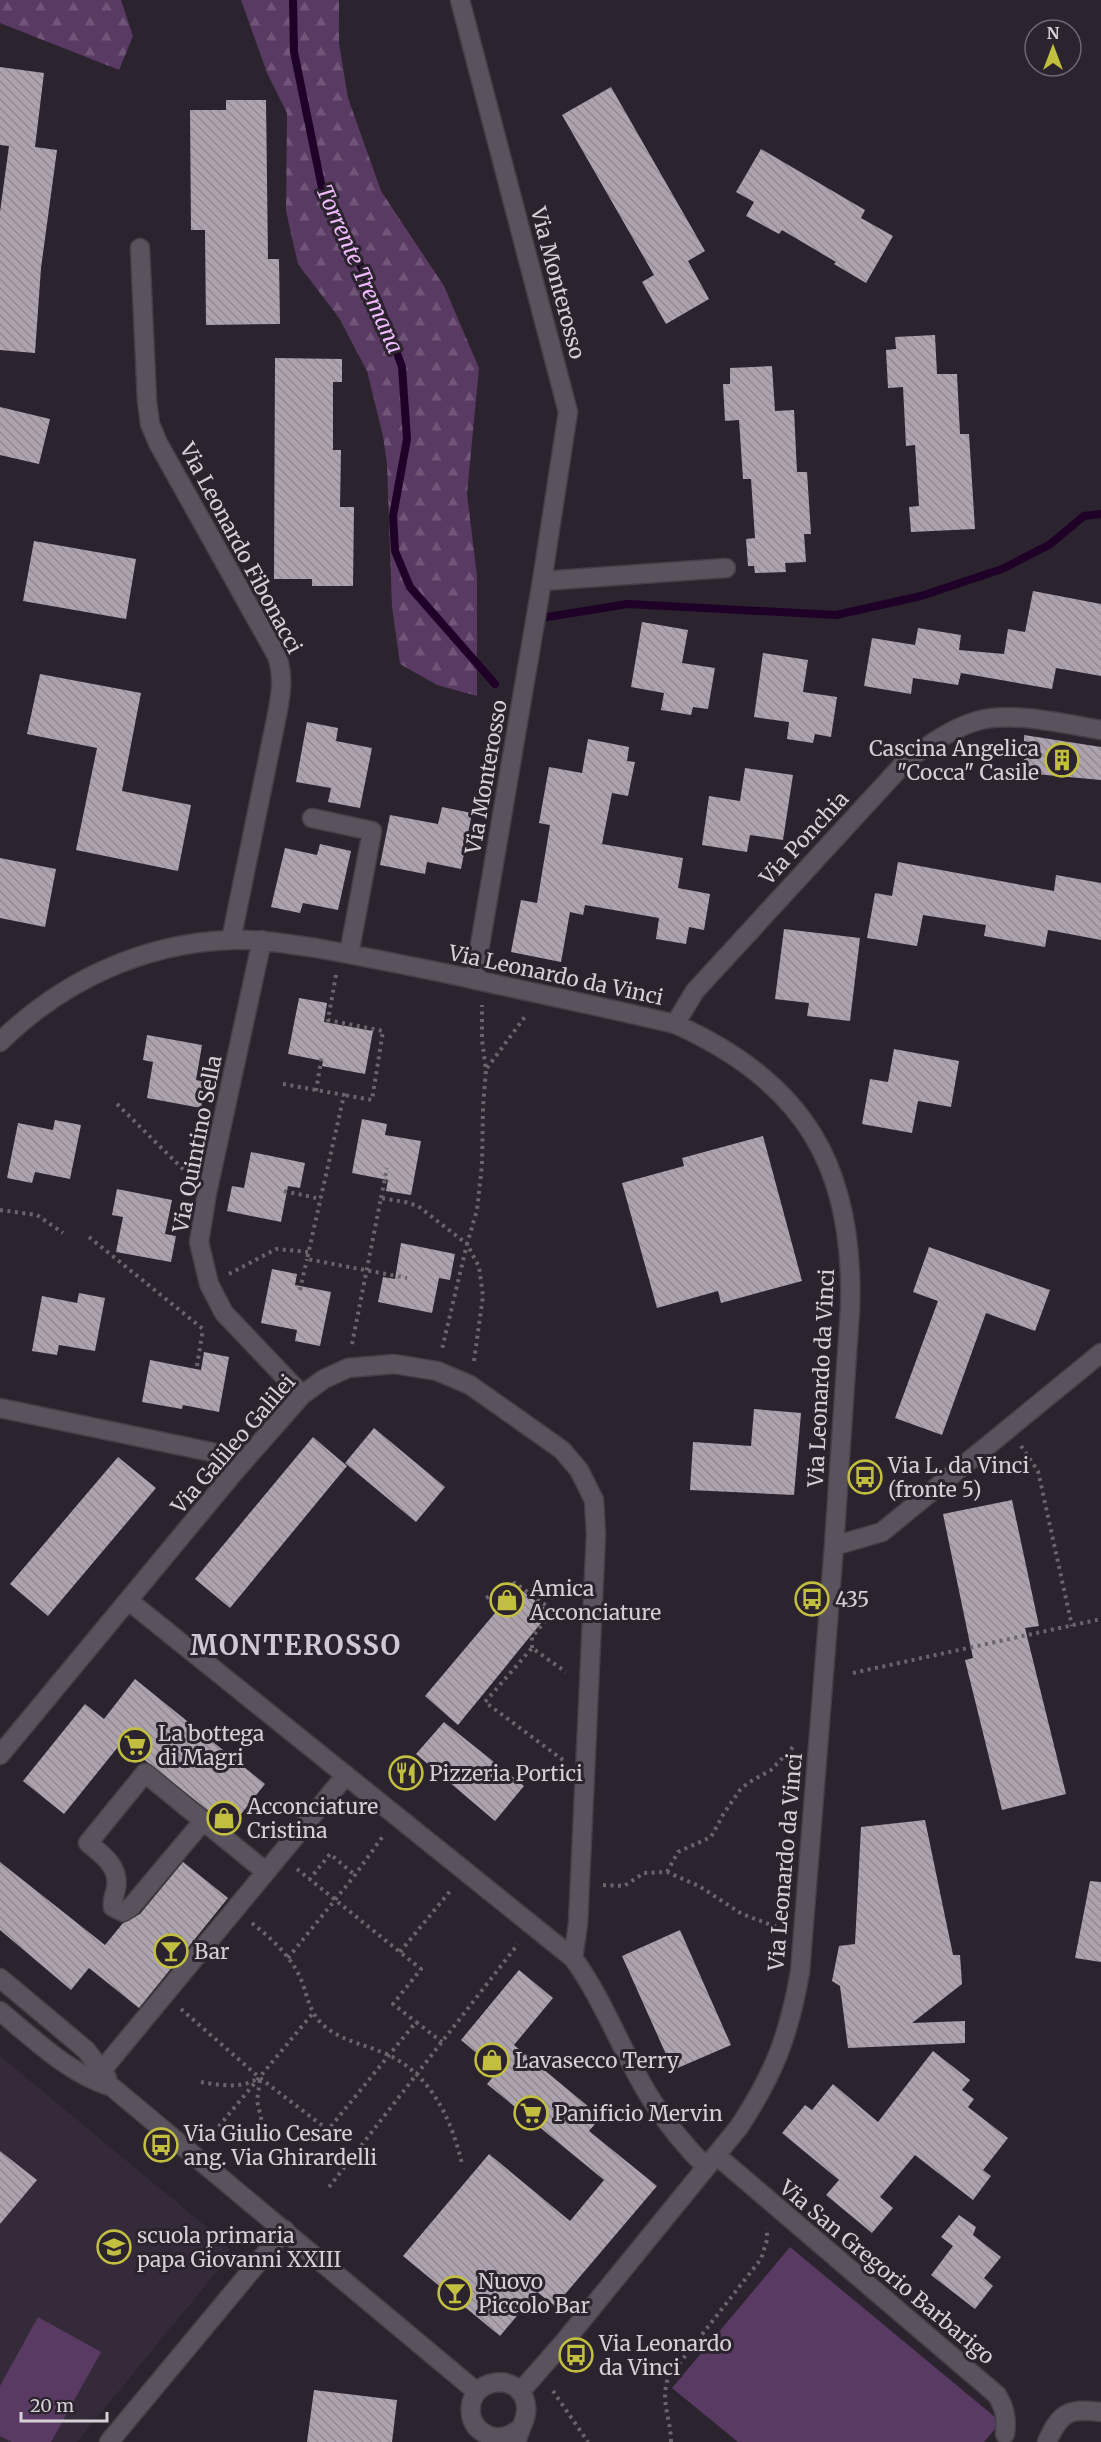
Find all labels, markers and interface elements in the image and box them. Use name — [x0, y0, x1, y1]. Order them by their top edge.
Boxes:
north arrow — [1023, 18, 1083, 78]
text: N — [1047, 23, 1060, 43]
water label: Torrente Tremana — [310, 180, 410, 358]
street label: Via Monterosso — [525, 203, 591, 362]
street label: Via Leonardo Fibonacci — [173, 437, 308, 658]
street label: Via Monterosso — [459, 698, 513, 857]
place label: Cascina Angelica "Cocca" Casile — [869, 735, 1039, 786]
building icon: Cascina Angelica "Cocca" Casile — [1044, 742, 1080, 778]
street label: Via Ponchia — [753, 786, 854, 891]
street label: Via Leonardo da Vinci — [445, 939, 666, 1011]
street label: Via Quintino Sella — [166, 1053, 227, 1236]
street label: Via Leonardo da Vinci — [802, 1268, 840, 1489]
street label: Via Galileo Galilei — [164, 1369, 301, 1520]
place label: Via L. da Vinci (fronte 5) — [887, 1452, 1029, 1503]
bus stop icon: Via L. da Vinci (fronte 5) — [847, 1459, 883, 1495]
place label: Amica Acconciature — [529, 1575, 661, 1626]
bus stop icon: 435 — [794, 1581, 830, 1617]
shop icon: Amica Acconciature — [489, 1582, 525, 1618]
place label: 435 — [835, 1586, 869, 1613]
district label: MONTEROSSO — [190, 1628, 402, 1662]
place label: La bottega di Magri — [158, 1720, 264, 1771]
supermarket icon: La bottega di Magri — [117, 1727, 153, 1763]
street label: Via Leonardo da Vinci — [762, 1752, 808, 1973]
restaurant icon: Pizzeria Portici — [388, 1755, 424, 1791]
place label: Pizzeria Portici — [429, 1760, 583, 1787]
place label: Acconciature Cristina — [246, 1793, 378, 1844]
shop icon: Acconciature Cristina — [206, 1800, 242, 1836]
bar icon: Bar — [153, 1933, 189, 1969]
place label: Bar — [194, 1938, 229, 1965]
shop icon: Lavasecco Terry — [474, 2042, 510, 2078]
place label: Lavasecco Terry — [515, 2047, 680, 2074]
supermarket icon: Panificio Mervin — [513, 2095, 549, 2131]
place label: Panificio Mervin — [554, 2100, 723, 2127]
place label: Via Giulio Cesare ang. Via Ghirardelli — [183, 2120, 377, 2171]
bus stop icon: Via Giulio Cesare ang. Via Ghirardelli — [143, 2127, 179, 2163]
street label: Via San Gregorio Barbarigo — [773, 2173, 1000, 2370]
place label: scuola primaria papa Giovanni XXIII — [137, 2222, 341, 2273]
school or university icon: scuola primaria papa Giovanni XXIII — [96, 2229, 132, 2265]
place label: Nuovo Piccolo Bar — [478, 2268, 590, 2319]
bar icon: Nuovo Piccolo Bar — [437, 2275, 473, 2311]
place label: Via Leonardo da Vinci — [598, 2330, 732, 2381]
bus stop icon: Via Leonardo da Vinci — [558, 2337, 594, 2373]
scale bar — [21, 2385, 106, 2423]
text: 20 m — [30, 2394, 74, 2417]

